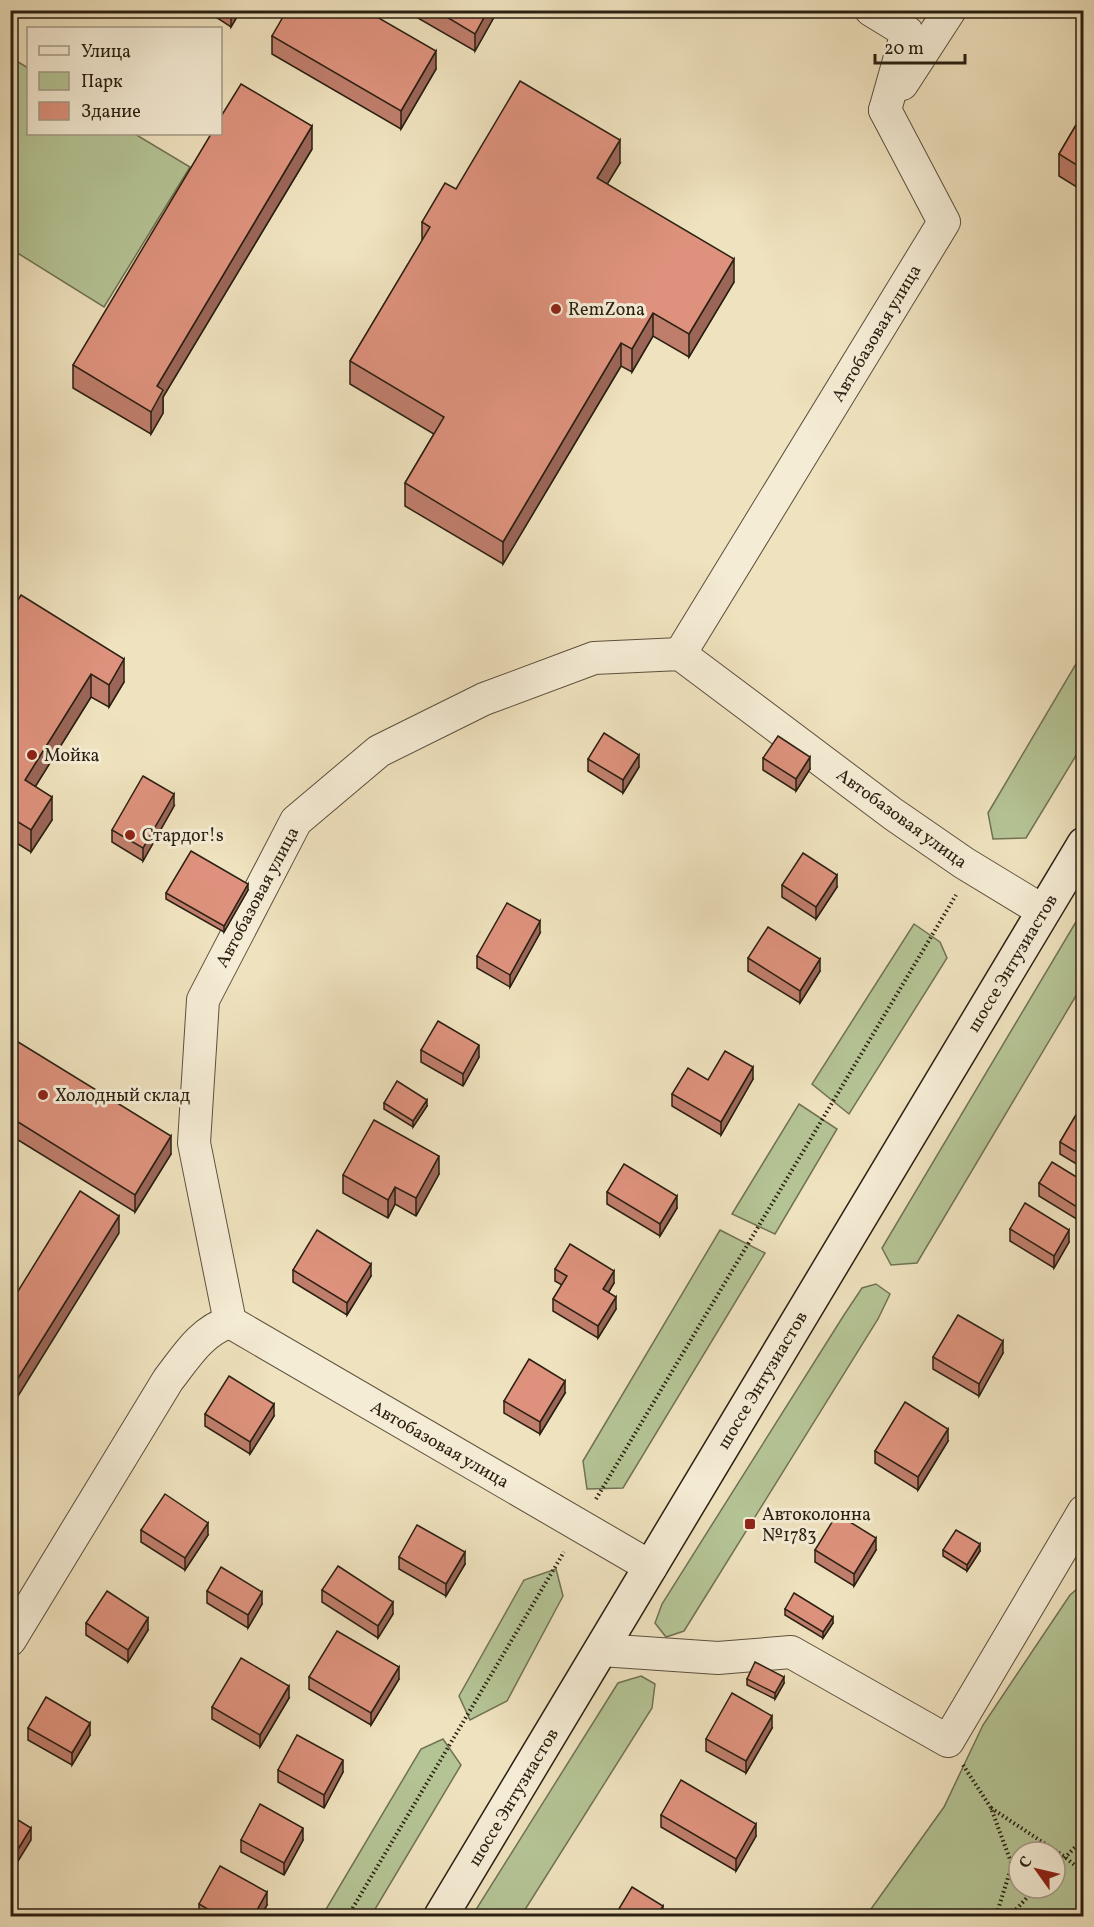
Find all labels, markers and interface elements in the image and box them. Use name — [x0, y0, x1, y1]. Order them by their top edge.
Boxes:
legend — [27, 27, 222, 135]
scale bar — [875, 27, 965, 65]
text: 20 m — [884, 37, 924, 62]
text: Улица — [81, 40, 131, 65]
text: Парк — [81, 70, 123, 95]
text: Здание — [81, 100, 141, 125]
street label: Автобазовая улица — [826, 260, 928, 407]
place label: RemZona — [568, 298, 645, 323]
marker: RemZona — [549, 302, 563, 316]
place label: Мойка — [44, 744, 100, 769]
marker: Мойка — [25, 748, 39, 762]
street label: Автобазовая улица — [831, 763, 972, 875]
street label: Автобазовая улица — [211, 823, 306, 973]
place label: Стардог!s — [142, 824, 224, 849]
marker: Стардог!s — [123, 828, 137, 842]
street label: шоссе Энтузиастов — [962, 890, 1064, 1038]
place label: Холодный склад — [55, 1084, 190, 1109]
marker: Холодный склад — [36, 1088, 50, 1102]
street label: шоссе Энтузиастов — [712, 1307, 814, 1455]
street label: Автобазовая улица — [365, 1395, 513, 1495]
place label: Автоколонна №1783 — [762, 1503, 871, 1549]
marker: Автоколонна №1783 — [743, 1517, 757, 1531]
street label: шоссе Энтузиастов — [463, 1724, 565, 1872]
north arrow — [1007, 1840, 1067, 1900]
text: С — [1014, 1852, 1038, 1873]

